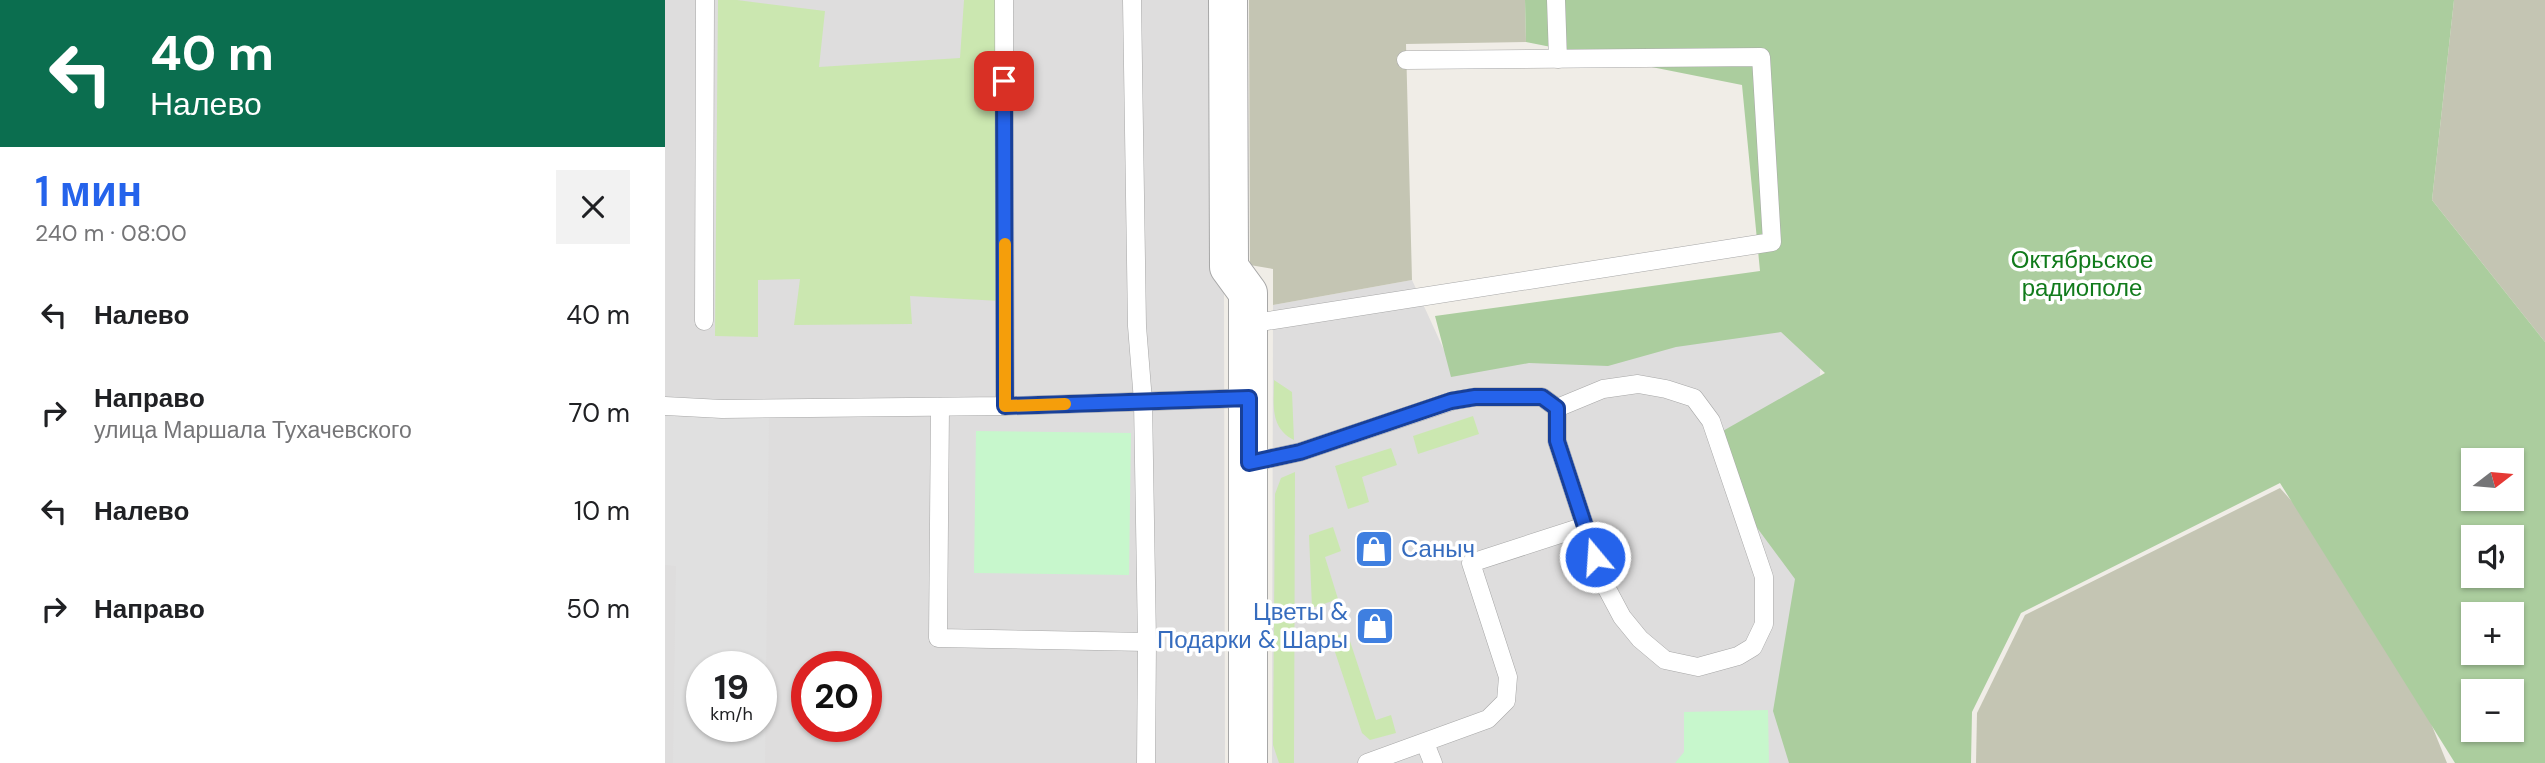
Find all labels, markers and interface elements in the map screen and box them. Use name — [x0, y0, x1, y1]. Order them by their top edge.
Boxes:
text: 40 m — [150, 21, 274, 85]
icon: left — [35, 28, 126, 119]
pin — [974, 51, 1034, 111]
icon: arrive — [985, 62, 1023, 100]
text: Налево — [150, 83, 262, 125]
text: 1 мин — [35, 164, 142, 219]
button: close — [556, 170, 630, 244]
text: 240 m · 08:00 — [35, 218, 187, 248]
park label: Октябрьское радиополе — [2011, 244, 2153, 303]
icon: left — [35, 296, 73, 334]
text: Налево — [94, 298, 189, 332]
text: 40 m — [566, 298, 630, 332]
text: Направо — [94, 381, 205, 415]
icon: right — [35, 394, 73, 432]
text: 70 m — [569, 396, 630, 430]
text: улица Маршала Тухачевского — [94, 415, 412, 445]
north arrow — [2461, 448, 2523, 511]
map controls — [2461, 448, 2524, 742]
icon: left — [35, 492, 73, 530]
text: Налево — [94, 494, 189, 528]
text: 10 m — [574, 494, 630, 528]
position arrow — [1558, 520, 1632, 594]
button: sound — [2461, 525, 2524, 588]
shop icon: Саныч — [1353, 528, 1395, 570]
place label: Саныч — [1401, 533, 1475, 564]
icon: right — [35, 590, 73, 628]
text: Направо — [94, 592, 205, 626]
text: 50 m — [566, 592, 630, 626]
place label: Цветы & Подарки & Шары — [1157, 596, 1348, 655]
button: + — [2461, 602, 2524, 665]
shop icon: Цветы & Подарки & Шары — [1354, 605, 1396, 647]
speed limit sign: 20 — [791, 651, 882, 742]
text: 19 — [714, 664, 749, 710]
button: − — [2461, 679, 2524, 742]
text: km/h — [710, 702, 753, 726]

